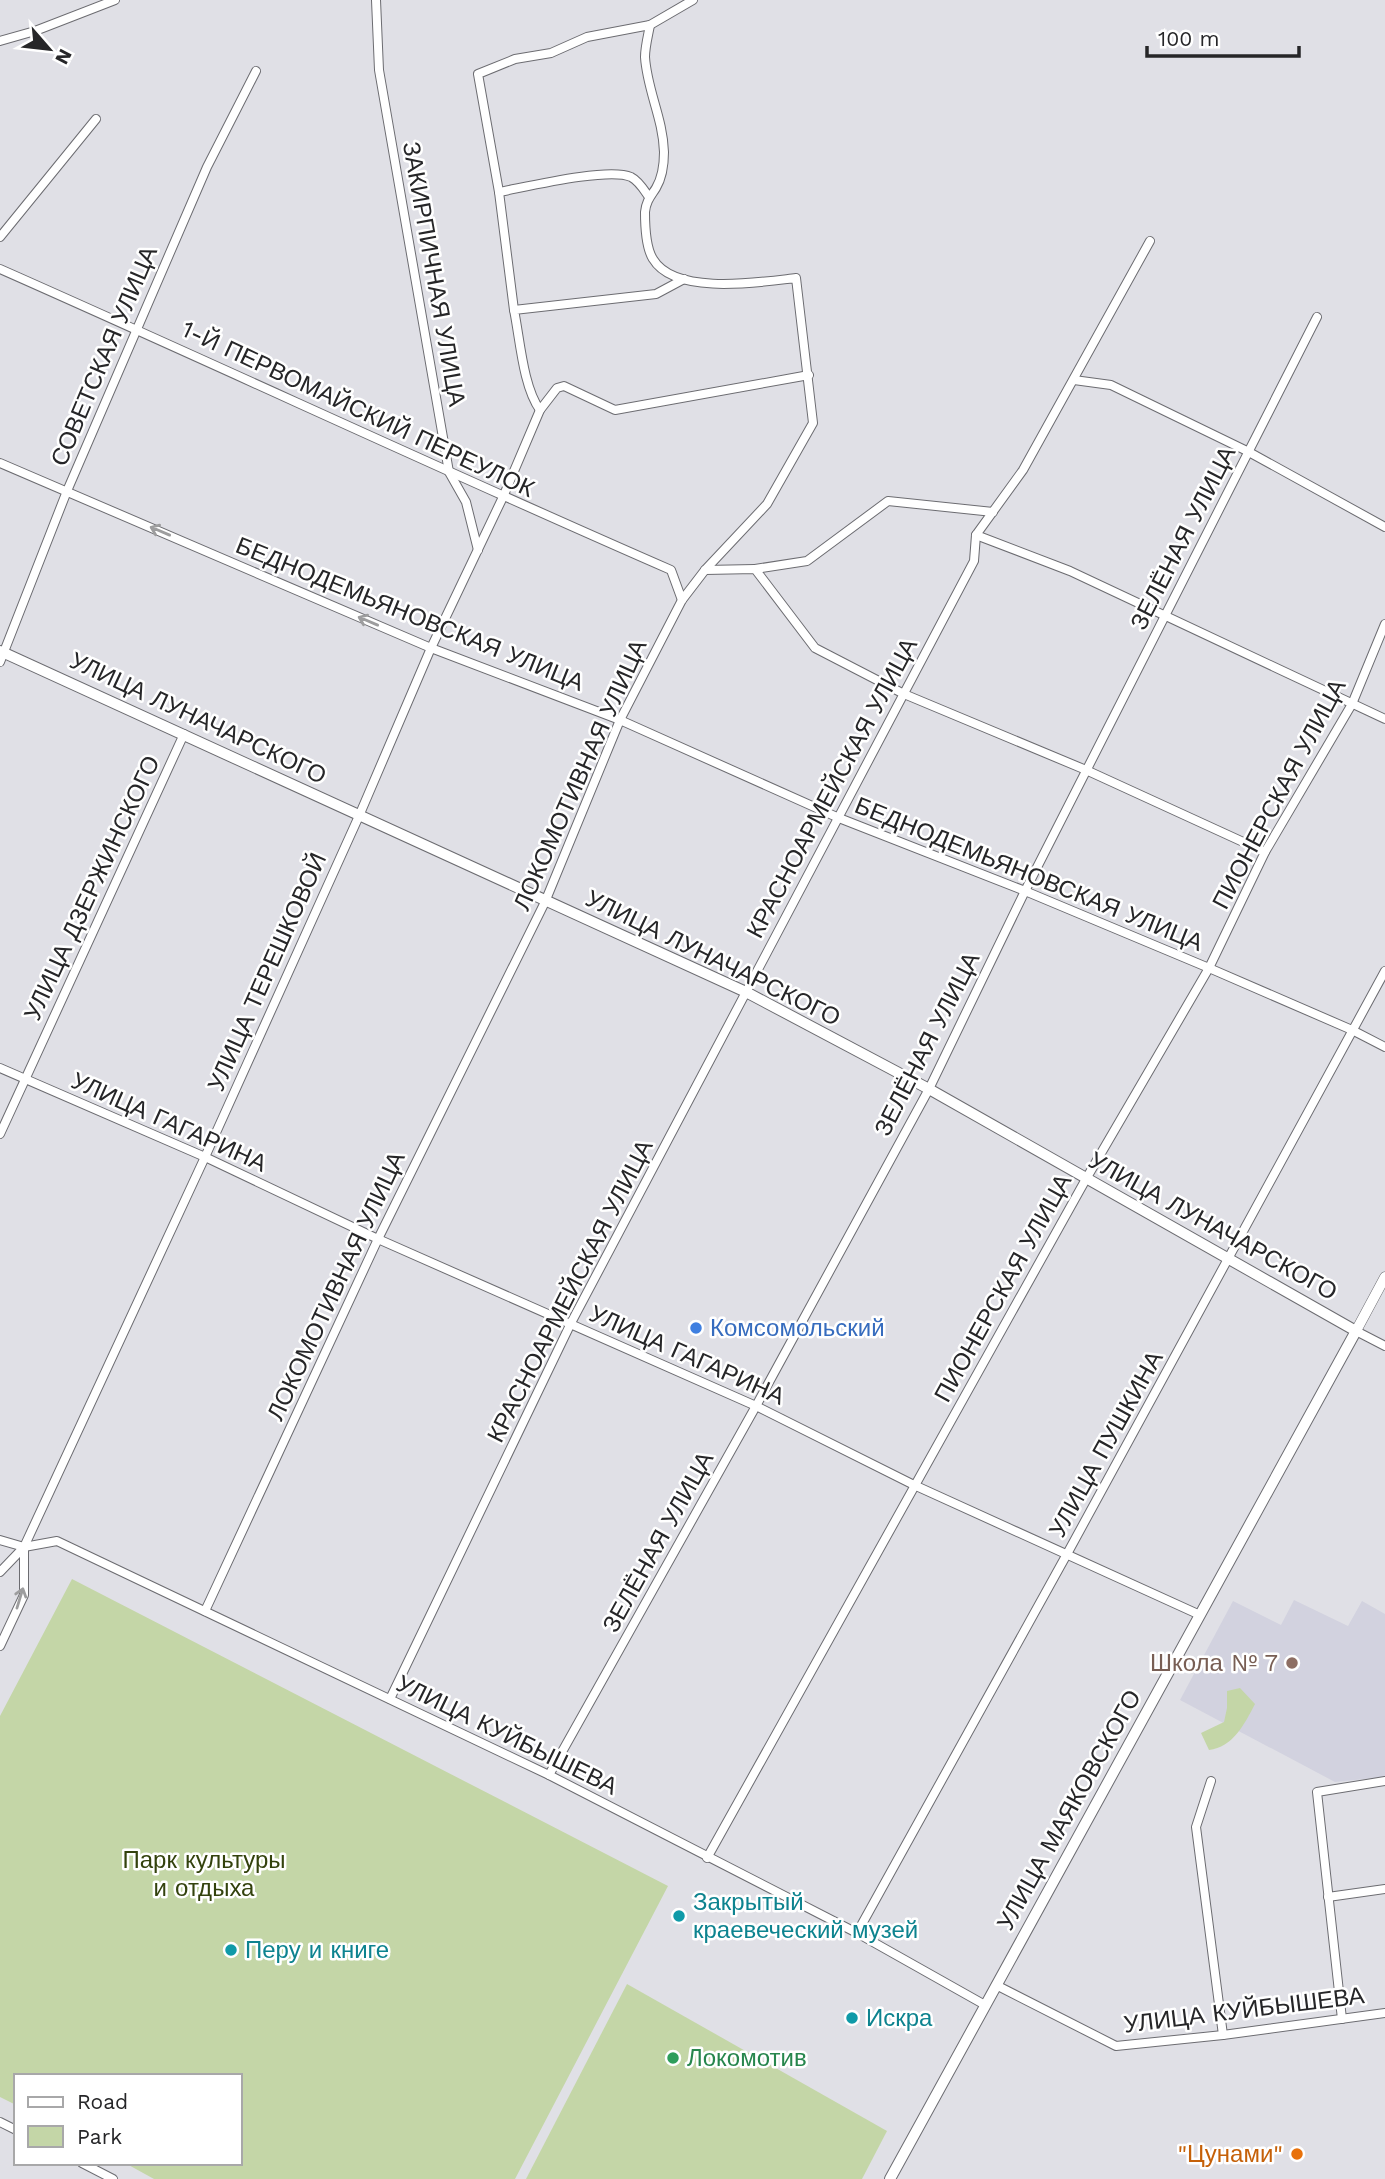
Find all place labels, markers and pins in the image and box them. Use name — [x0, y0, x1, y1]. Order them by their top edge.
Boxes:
place label: Комсомольский — [710, 1314, 885, 1342]
marker: Комсомольский — [688, 1320, 704, 1336]
place label: Школа № 7 — [1150, 1649, 1278, 1677]
marker: Школа № 7 — [1284, 1655, 1300, 1671]
place label: Закрытый краевеческий музей — [693, 1888, 918, 1944]
marker: Закрытый краевеческий музей — [671, 1908, 687, 1924]
place label: Перу и книге — [245, 1936, 389, 1964]
marker: Перу и книге — [223, 1942, 239, 1958]
place label: Искра — [866, 2004, 933, 2032]
marker: Искра — [844, 2010, 860, 2026]
place label: Локомотив — [687, 2044, 807, 2072]
marker: Локомотив — [665, 2050, 681, 2066]
place label: "Цунами" — [1177, 2140, 1283, 2168]
marker: "Цунами" — [1289, 2146, 1305, 2162]

